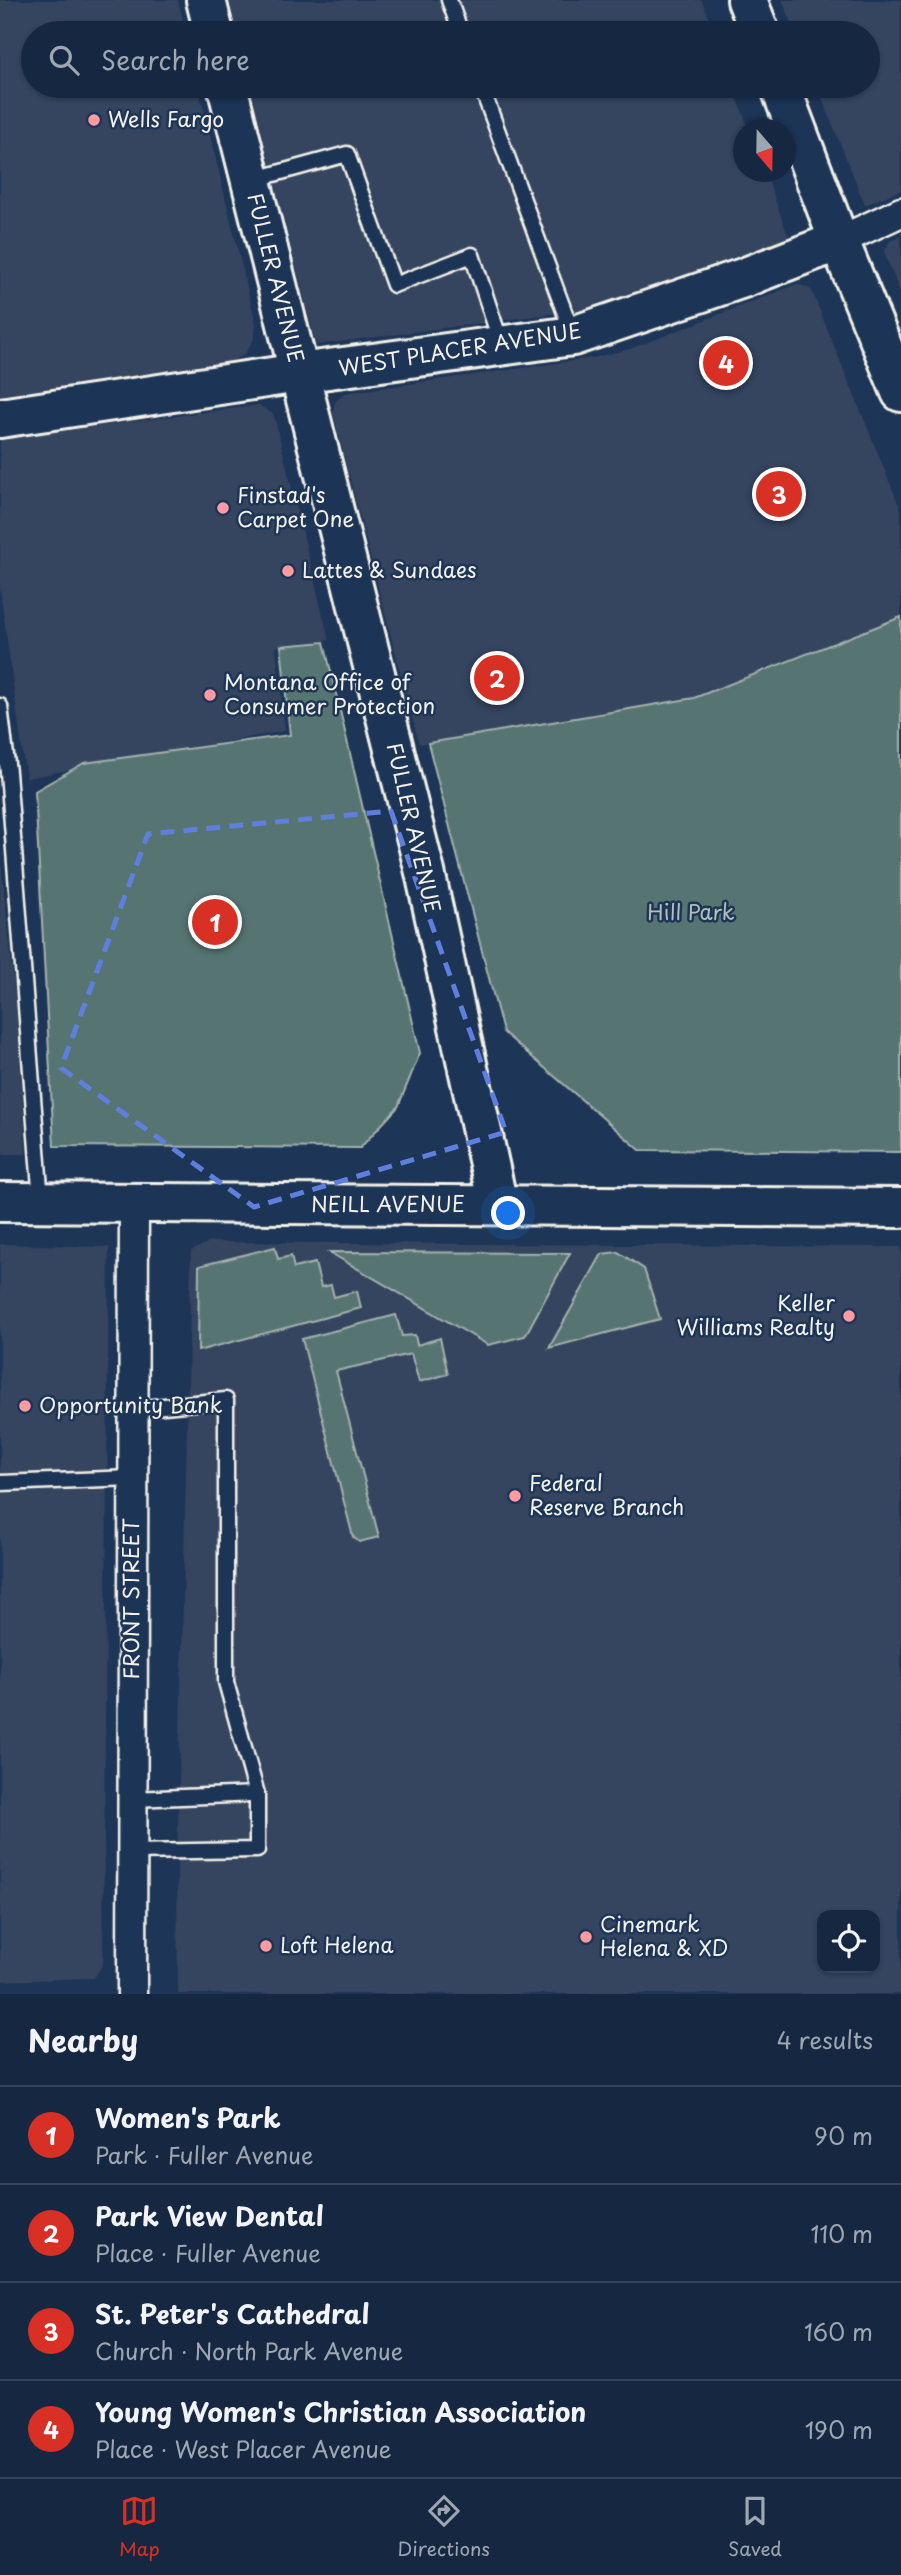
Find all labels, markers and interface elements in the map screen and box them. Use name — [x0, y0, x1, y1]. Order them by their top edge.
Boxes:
search box — [21, 21, 880, 98]
text: Search here — [101, 40, 250, 79]
icon: search — [45, 41, 83, 79]
place label: Wells Fargo — [108, 102, 224, 134]
marker: Wells Fargo — [86, 112, 102, 128]
north arrow — [733, 119, 796, 182]
street label: FULLER AVENUE — [240, 189, 314, 366]
street label: WEST PLACER AVENUE — [336, 313, 583, 383]
pin: 4 — [703, 337, 749, 389]
pin: 3 — [756, 468, 802, 520]
place label: Finstad's Carpet One — [237, 478, 354, 534]
marker: Finstad's Carpet One — [215, 500, 231, 516]
place label: Lattes & Sundaes — [302, 553, 477, 585]
marker: Lattes & Sundaes — [280, 563, 296, 579]
pin: 2 — [474, 652, 520, 704]
place label: Montana Office of Consumer Protection — [224, 665, 435, 721]
marker: Montana Office of Consumer Protection — [202, 687, 218, 703]
street label: FULLER AVENUE — [380, 739, 450, 916]
park label: Hill Park — [647, 895, 735, 927]
pin: 1 — [192, 896, 238, 948]
street label: NEILL AVENUE — [311, 1187, 465, 1219]
your location — [491, 1196, 525, 1230]
place label: Keller Williams Realty — [676, 1286, 835, 1342]
marker: Keller Williams Realty — [841, 1308, 857, 1324]
place label: Opportunity Bank — [39, 1388, 223, 1420]
marker: Opportunity Bank — [17, 1398, 33, 1414]
place label: Federal Reserve Branch — [529, 1466, 684, 1522]
marker: Federal Reserve Branch — [507, 1488, 523, 1504]
street label: FRONT STREET — [114, 1518, 146, 1680]
place label: Cinemark Helena & XD — [600, 1907, 728, 1963]
map controls — [817, 1910, 880, 1973]
button: locate — [817, 1910, 880, 1973]
place label: Loft Helena — [280, 1928, 393, 1960]
marker: Cinemark Helena & XD — [578, 1929, 594, 1945]
marker: Loft Helena — [258, 1938, 274, 1954]
text: Nearby — [28, 2017, 138, 2062]
text: 4 results — [777, 2022, 873, 2057]
text: Women's Park — [95, 2098, 281, 2137]
text: 1 — [46, 2118, 57, 2153]
text: 90 m — [814, 2118, 873, 2153]
text: Park · Fuller Avenue — [95, 2137, 314, 2172]
text: Park View Dental — [95, 2196, 324, 2235]
text: 2 — [43, 2216, 59, 2251]
text: 110 m — [811, 2216, 873, 2251]
text: Place · Fuller Avenue — [95, 2235, 321, 2270]
text: St. Peter's Cathedral — [95, 2294, 369, 2333]
text: 3 — [43, 2314, 59, 2349]
text: 160 m — [804, 2314, 873, 2349]
text: Church · North Park Avenue — [95, 2333, 403, 2368]
text: Young Women's Christian Association — [95, 2392, 586, 2431]
text: 4 — [43, 2412, 59, 2447]
text: 190 m — [805, 2412, 873, 2447]
text: Place · West Placer Avenue — [95, 2431, 392, 2466]
tab: Map — [119, 2492, 160, 2562]
tab: Directions — [398, 2492, 490, 2562]
tab: Saved — [728, 2492, 782, 2562]

